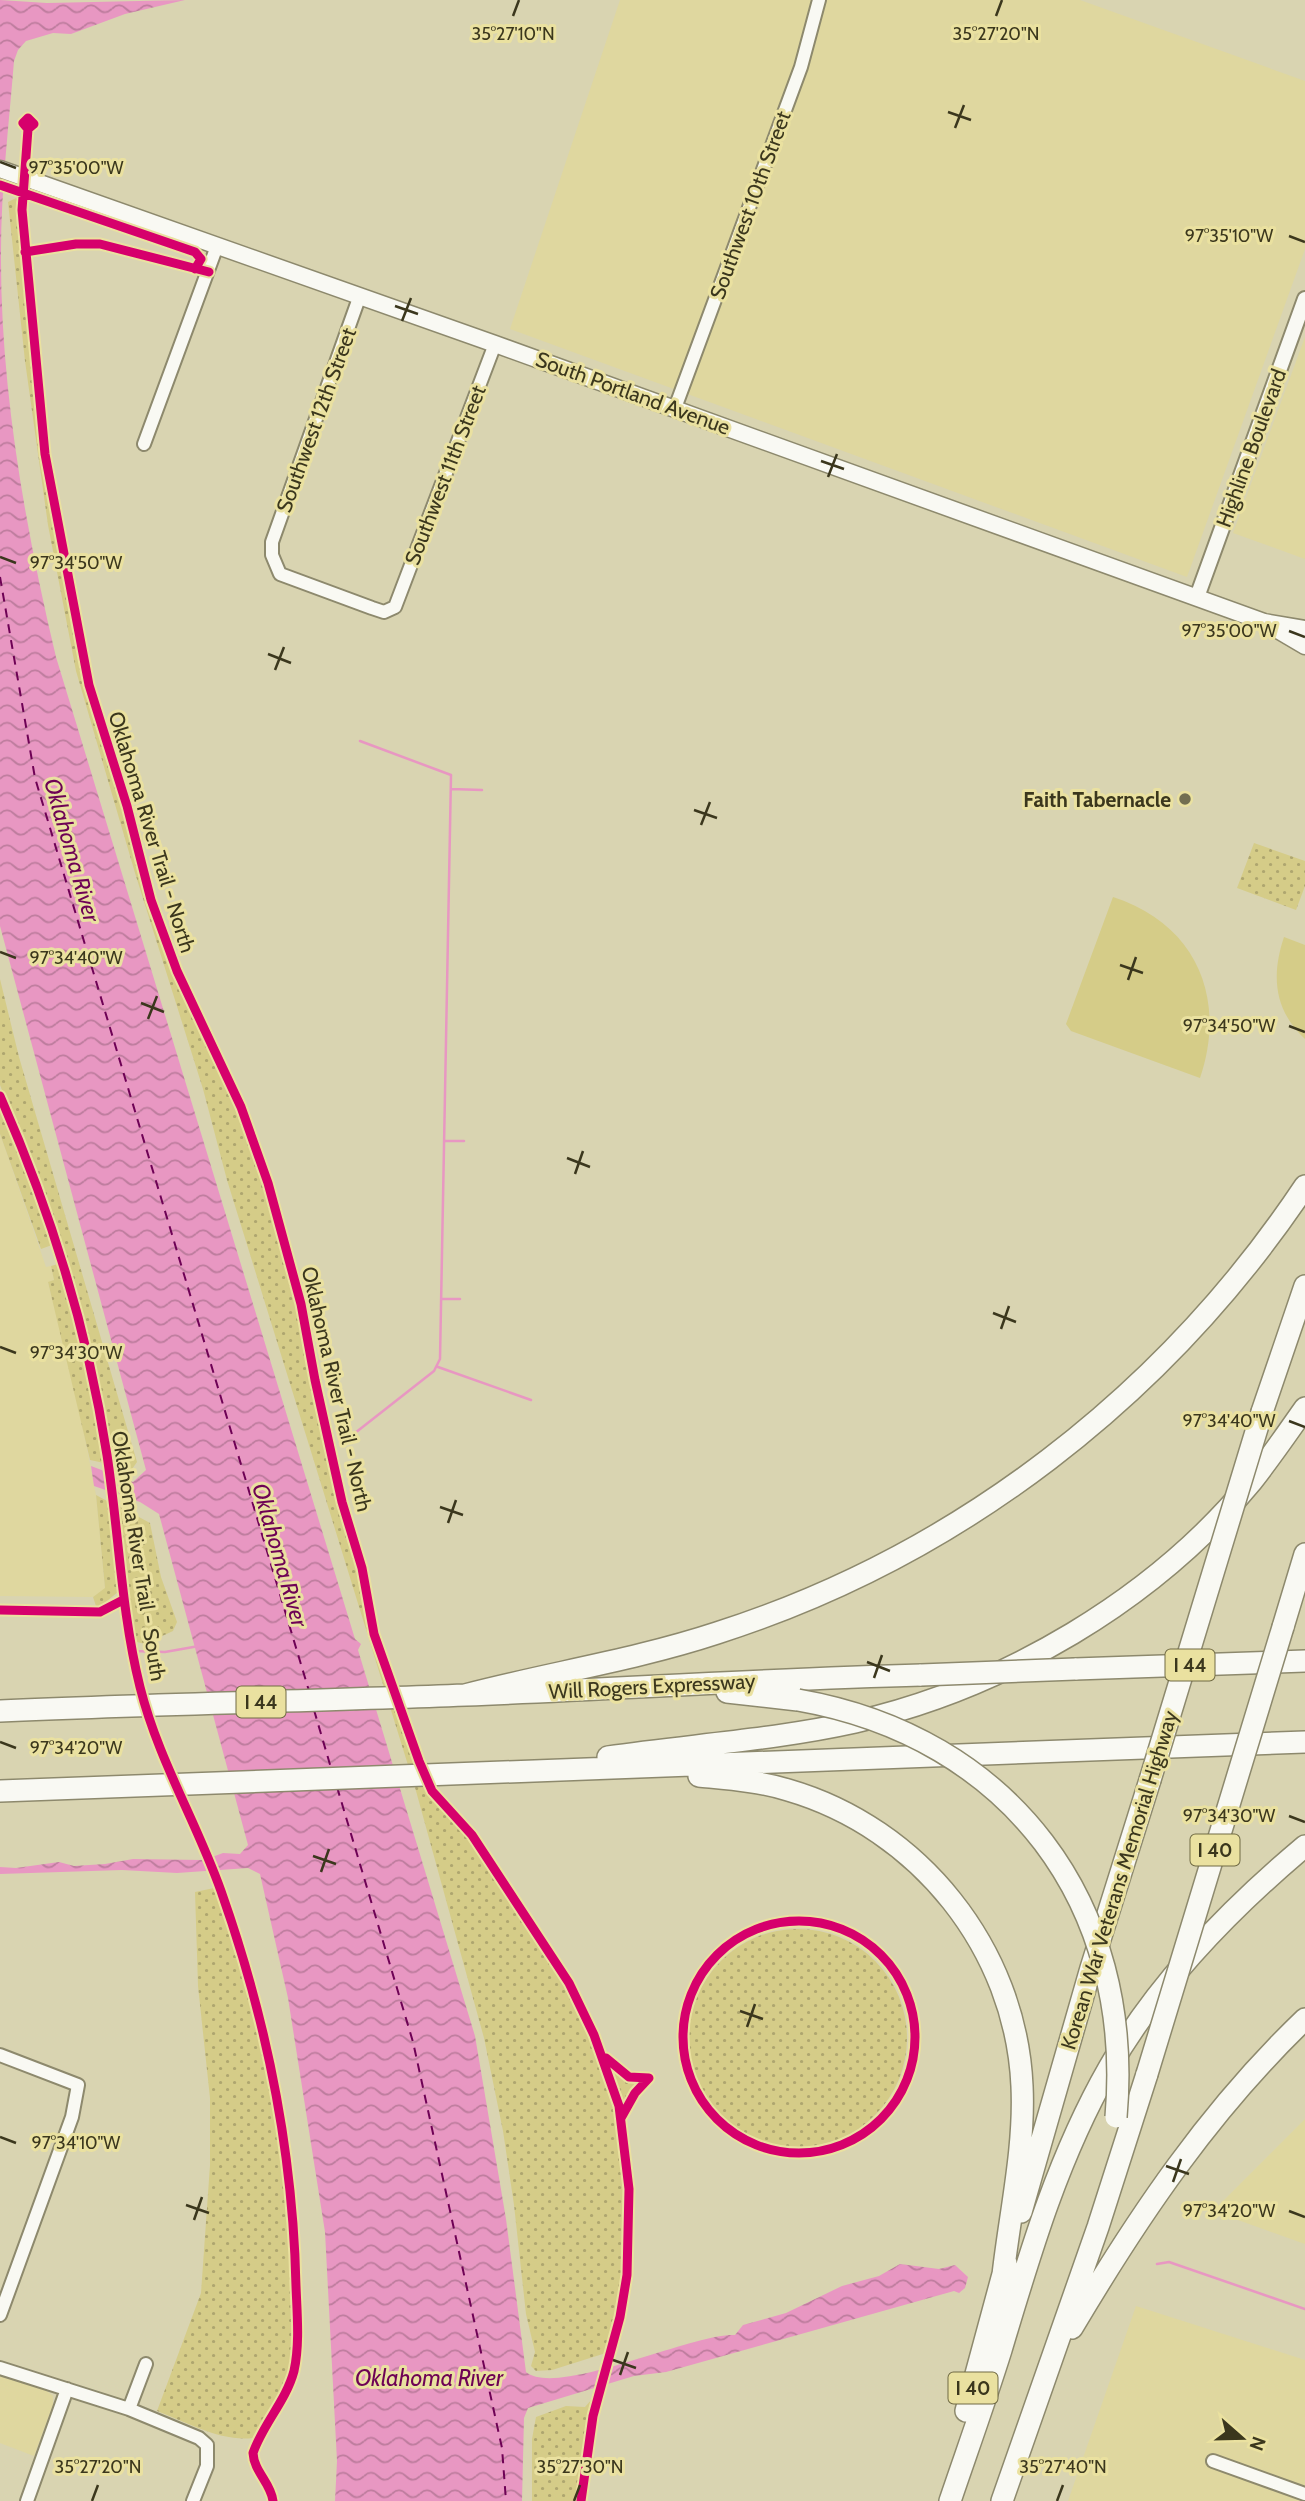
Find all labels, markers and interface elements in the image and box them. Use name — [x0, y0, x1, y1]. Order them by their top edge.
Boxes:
text: 35°27'10"N — [471, 23, 555, 45]
text: 35°27'20"N — [953, 23, 1039, 45]
street label: Southwest 10th Street — [704, 108, 796, 302]
text: 97°35'00"W — [28, 157, 124, 179]
text: 97°35'10"W — [1185, 225, 1273, 247]
street label: Southwest 12th Street — [271, 324, 361, 516]
street label: South Portland Avenue — [533, 346, 734, 440]
street label: Highline Boulevard — [1211, 366, 1291, 530]
street label: Southwest 11th Street — [399, 382, 491, 568]
text: 97°34'50"W — [30, 552, 122, 574]
text: 97°35'00"W — [1181, 620, 1277, 642]
street label: Oklahoma River Trail - North — [103, 708, 201, 956]
water label: Oklahoma River — [38, 775, 106, 926]
place label: Faith Tabernacle — [1023, 787, 1171, 812]
marker: Faith Tabernacle — [1177, 791, 1193, 807]
text: 97°34'40"W — [30, 947, 123, 969]
text: 97°34'50"W — [1183, 1015, 1275, 1037]
street label: Oklahoma River Trail - North — [297, 1264, 377, 1514]
text: 97°34'30"W — [30, 1342, 122, 1364]
text: 97°34'40"W — [1183, 1410, 1276, 1432]
street label: Oklahoma River Trail - South — [107, 1429, 171, 1683]
water label: Oklahoma River — [246, 1480, 314, 1631]
road number: I 44 — [1166, 1650, 1214, 1680]
street label: Will Rogers Expressway — [548, 1668, 756, 1704]
road number: I 44 — [236, 1686, 286, 1718]
street label: Korean War Veterans Memorial Highway — [1055, 1707, 1183, 2053]
text: 97°34'20"W — [30, 1737, 122, 1759]
text: 97°34'30"W — [1183, 1805, 1275, 1827]
road number: I 40 — [1190, 1834, 1240, 1866]
text: 97°34'10"W — [32, 2132, 120, 2154]
text: 97°34'20"W — [1183, 2200, 1275, 2222]
water label: Oklahoma River — [355, 2364, 504, 2392]
road number: I 40 — [948, 2372, 998, 2404]
north arrow — [1207, 2403, 1277, 2473]
text: N — [1244, 2433, 1271, 2454]
text: 35°27'20"N — [55, 2456, 141, 2478]
text: 35°27'30"N — [536, 2456, 624, 2478]
text: 35°27'40"N — [1019, 2456, 1107, 2478]

